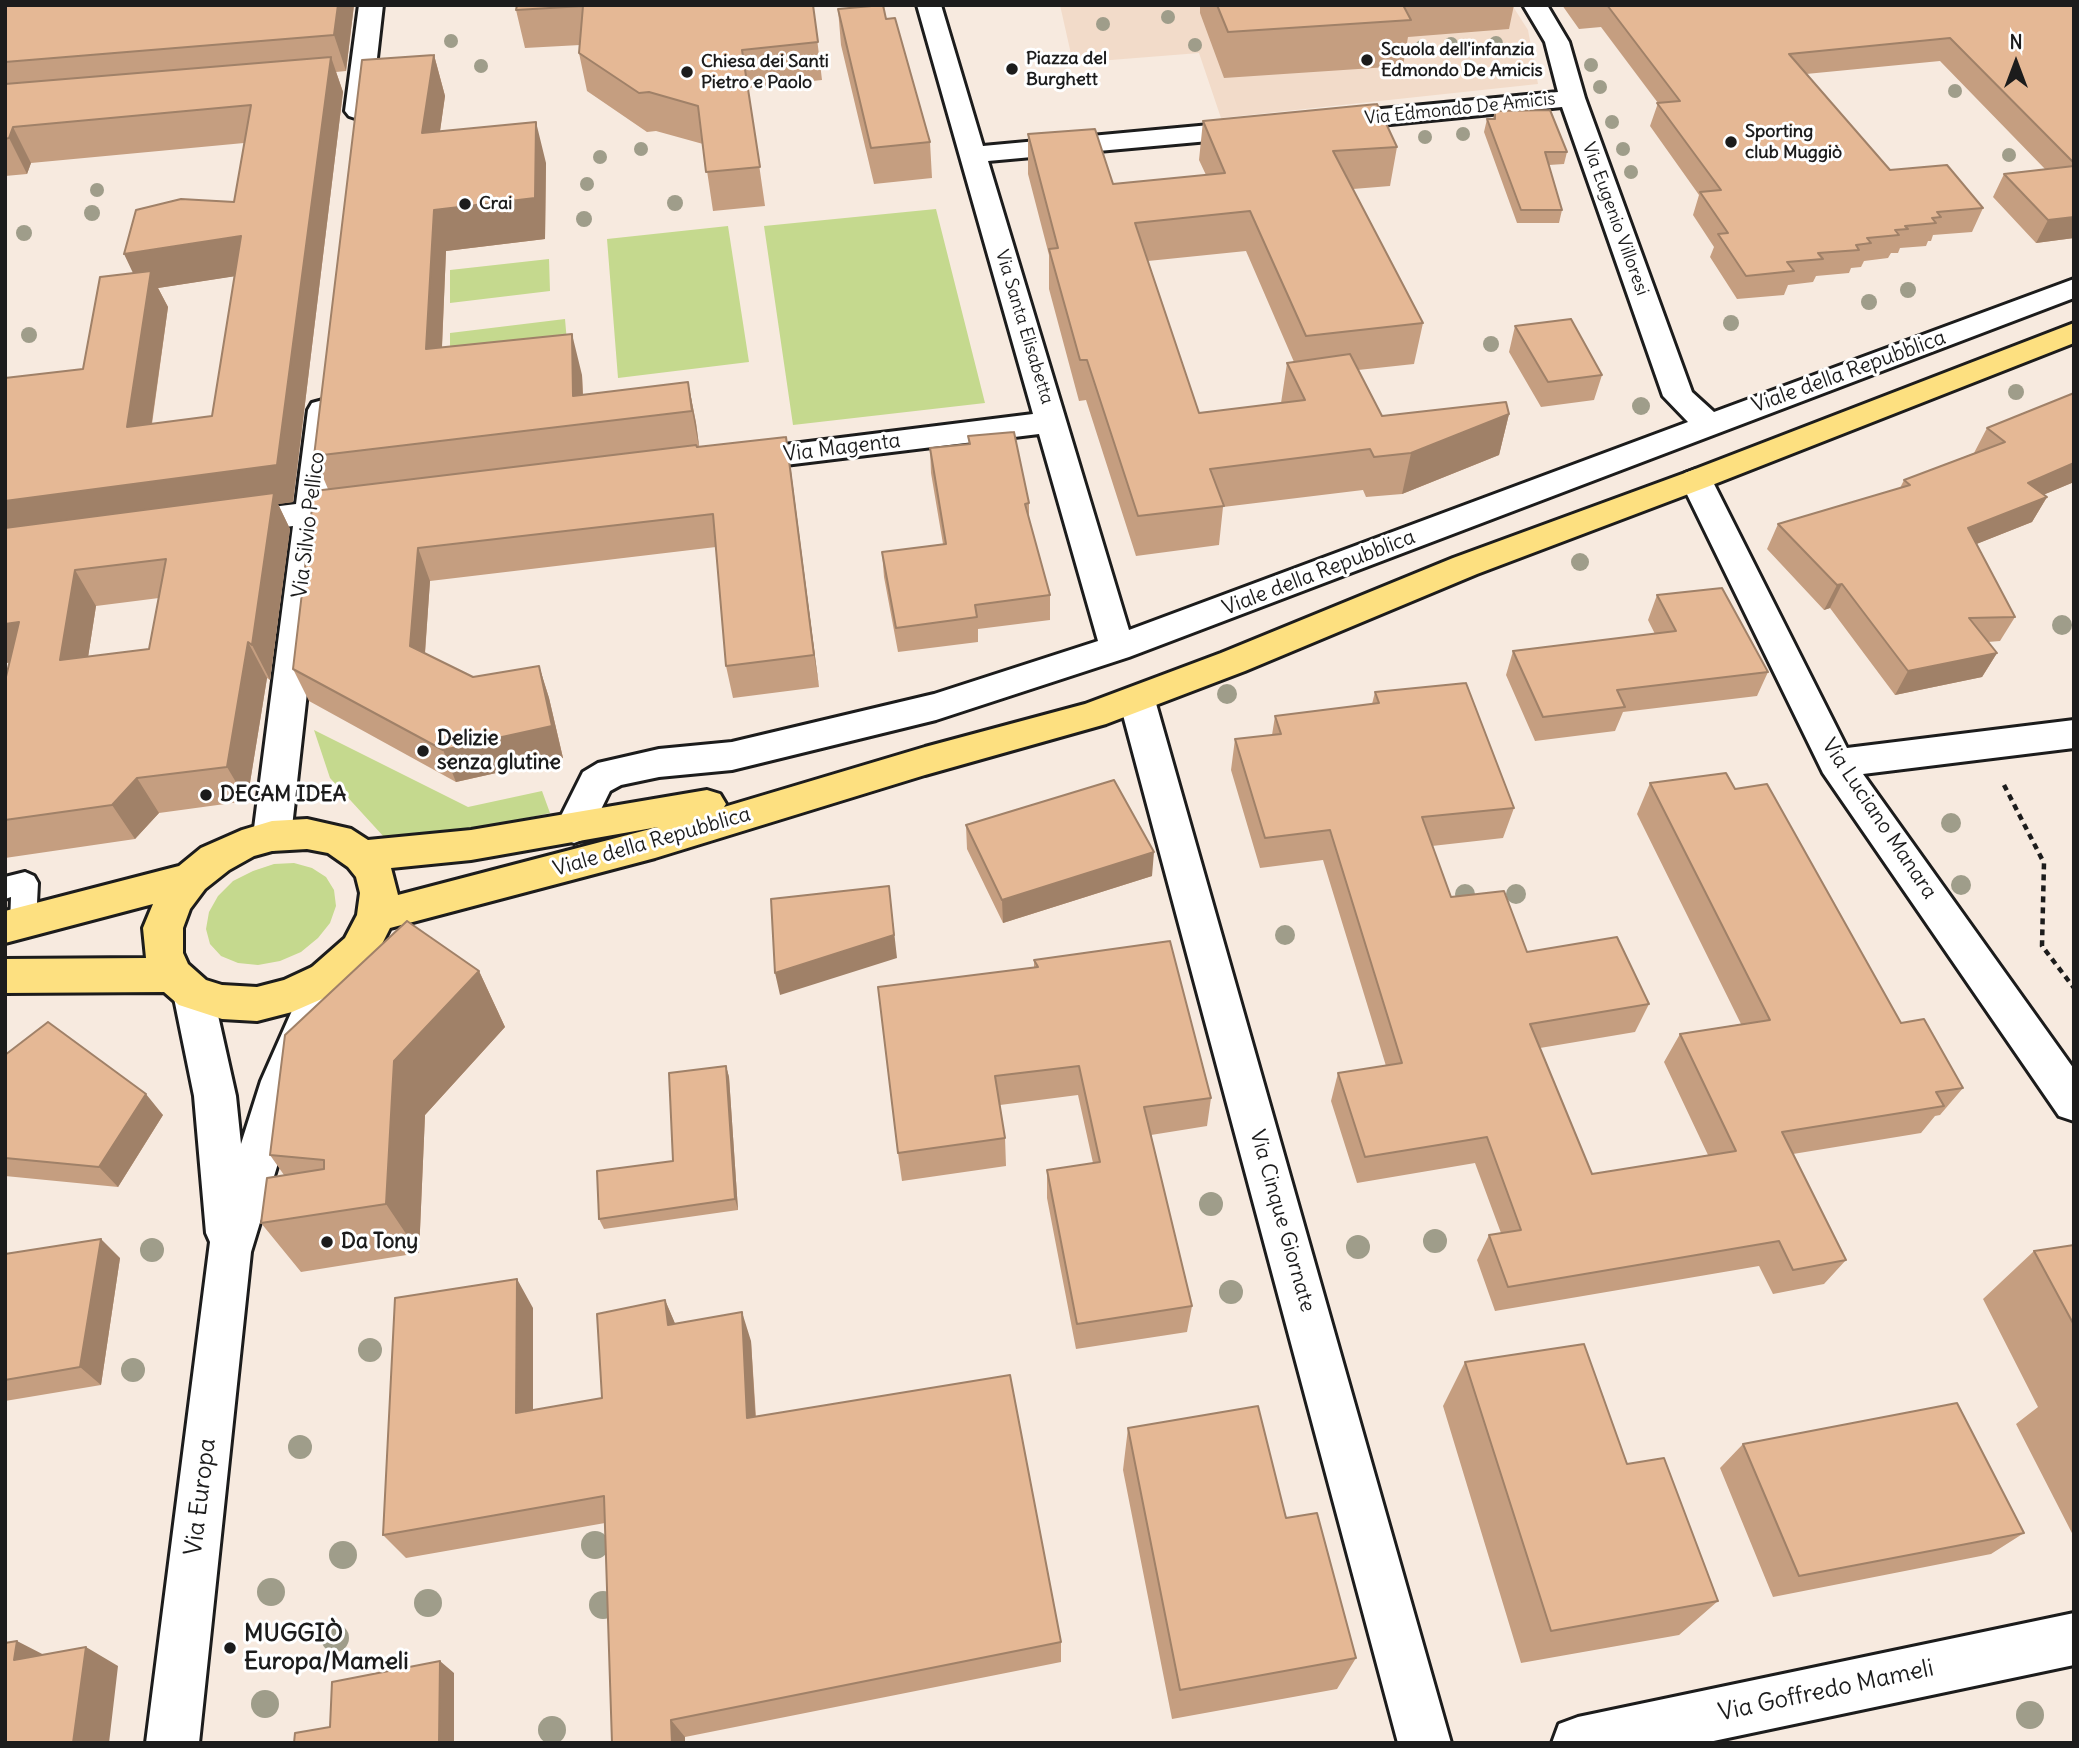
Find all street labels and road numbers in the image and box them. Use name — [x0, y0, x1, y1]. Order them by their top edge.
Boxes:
street label: Via Edmondo De Amicis — [1364, 88, 1556, 130]
street label: Via Eugenio Villoresi — [1577, 140, 1653, 298]
street label: Via Santa Elisabetta — [990, 247, 1058, 407]
street label: Viale della Repubblica — [1749, 325, 1949, 419]
street label: Via Magenta — [782, 428, 902, 468]
street label: Via Silvio Pellico — [288, 450, 330, 600]
street label: Viale della Repubblica — [1219, 525, 1419, 621]
street label: Via Luciano Manara — [1816, 734, 1942, 904]
street label: Viale della Repubblica — [550, 802, 754, 882]
street label: Via Cinque Giornate — [1244, 1127, 1320, 1315]
street label: Via Europa — [180, 1437, 222, 1557]
street label: Via Goffredo Mameli — [1716, 1654, 1936, 1728]

